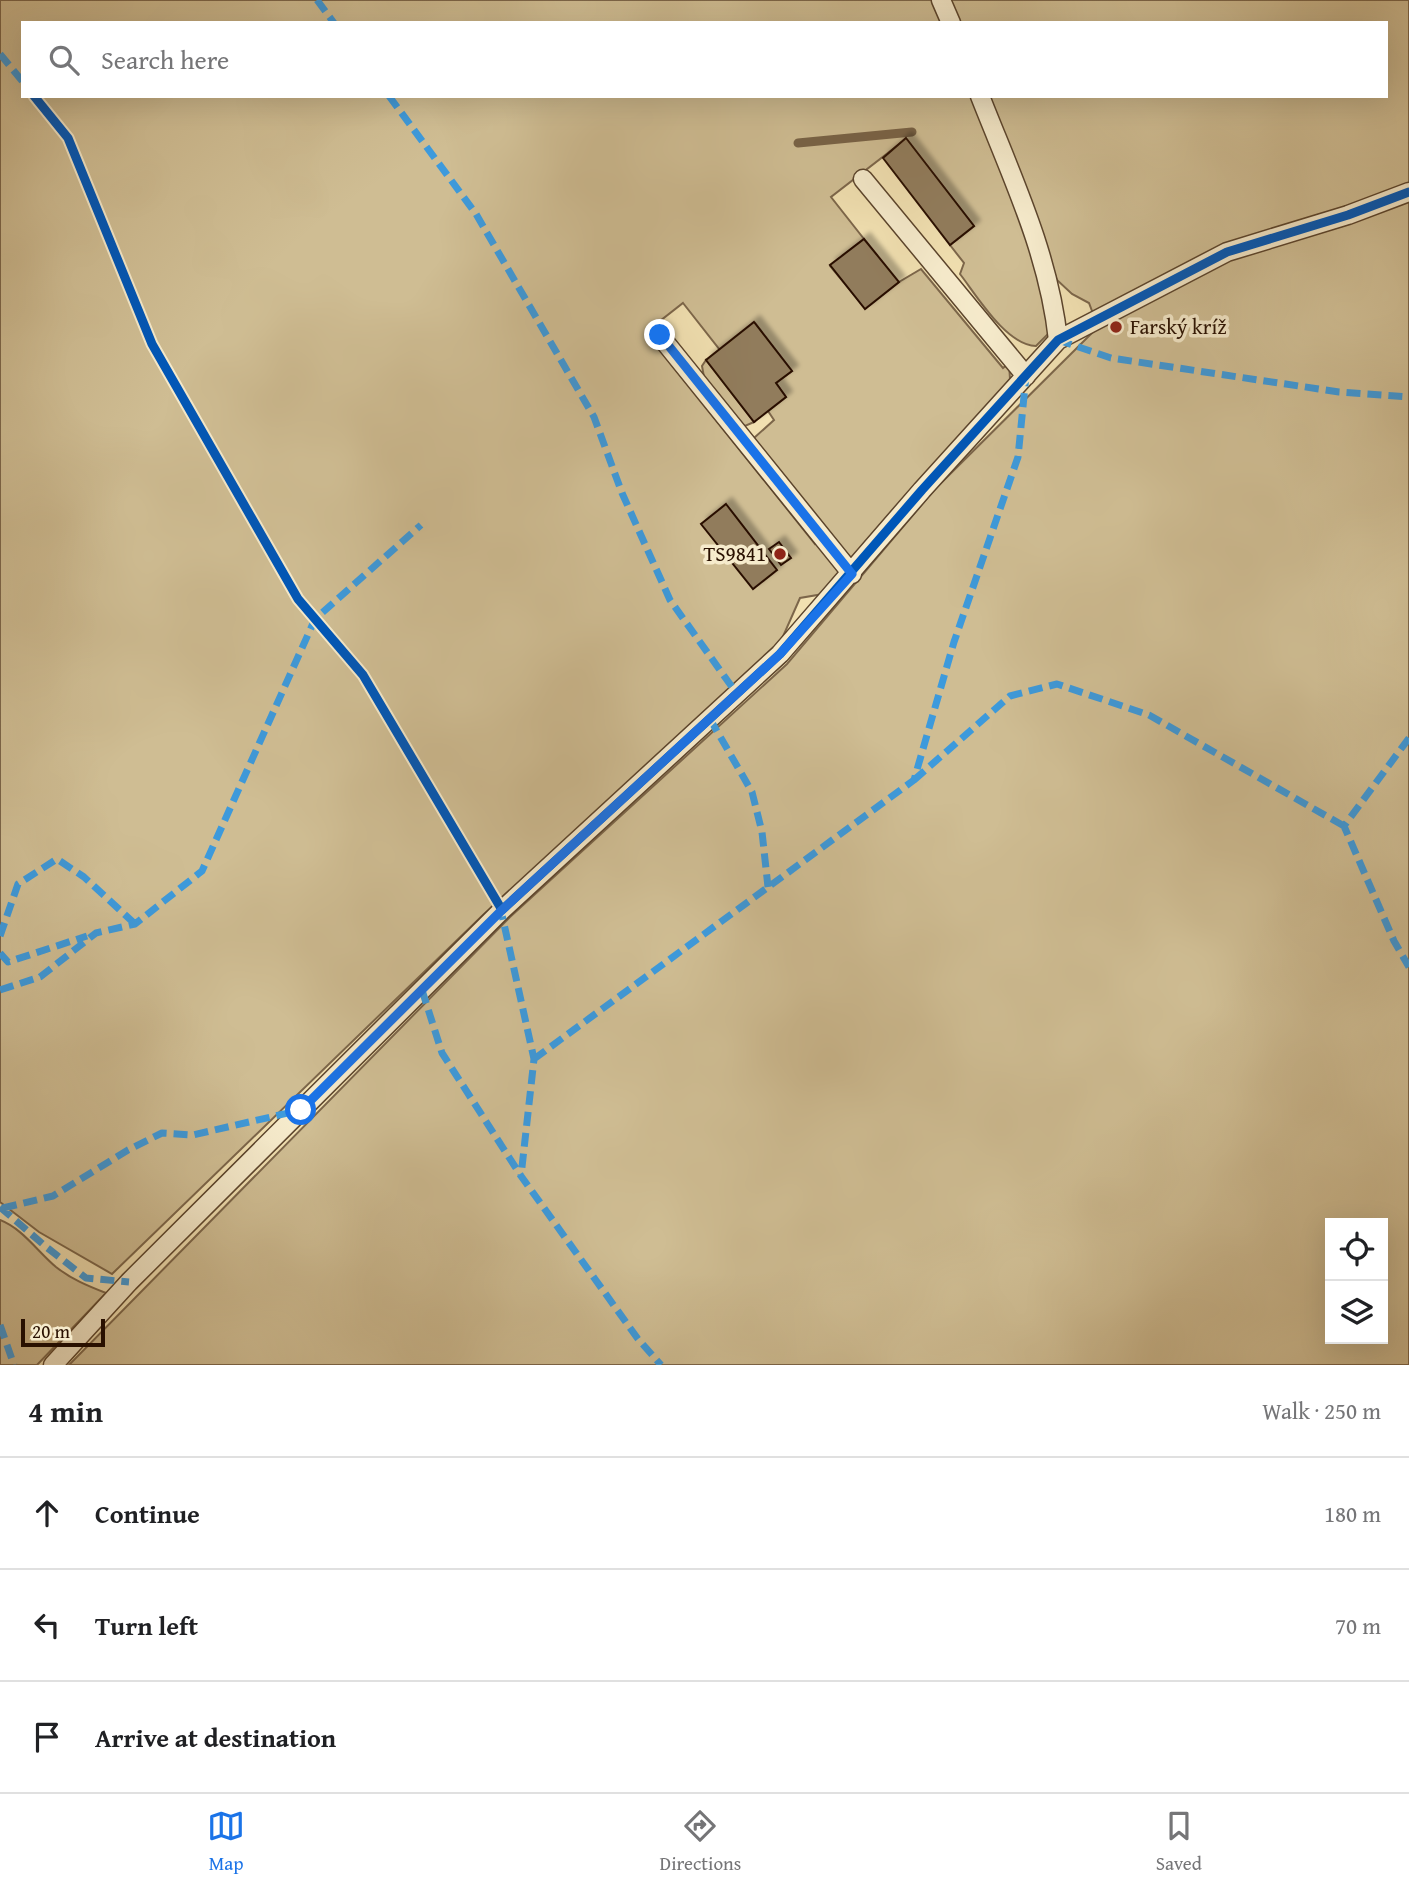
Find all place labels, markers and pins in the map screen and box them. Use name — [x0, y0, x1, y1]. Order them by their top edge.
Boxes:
place label: Farský kríž — [1130, 311, 1227, 342]
marker: Farský kríž — [1108, 319, 1124, 335]
place label: TS9841 — [704, 538, 766, 569]
marker: TS9841 — [772, 546, 788, 562]

